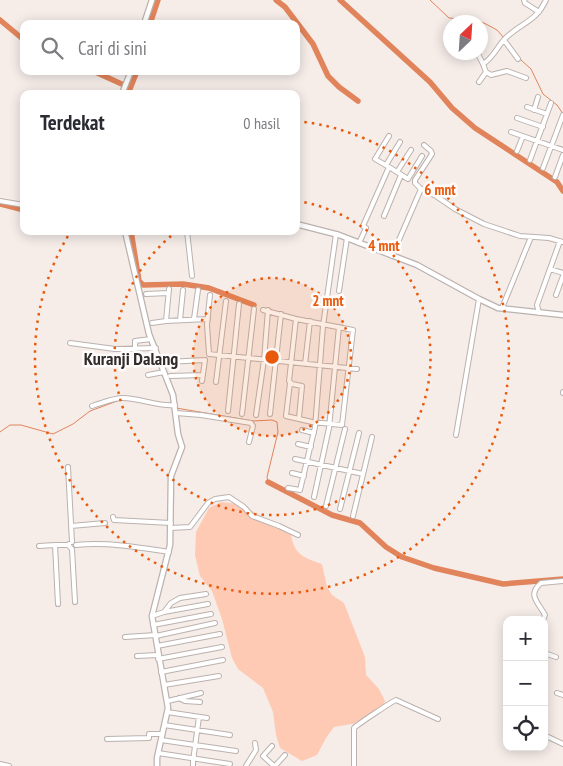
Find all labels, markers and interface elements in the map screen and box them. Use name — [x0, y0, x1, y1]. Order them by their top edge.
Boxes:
north arrow — [443, 15, 488, 60]
search box — [20, 20, 300, 75]
icon: search — [38, 34, 66, 62]
text: Cari di sini — [78, 36, 147, 60]
text: Terdekat — [40, 109, 105, 136]
text: 0 hasil — [243, 113, 280, 133]
text: 6 mnt — [424, 180, 456, 199]
text: 4 mnt — [368, 236, 400, 255]
text: 2 mnt — [312, 291, 344, 310]
district label: Kuranji Dalang — [84, 347, 178, 370]
centre of rings — [263, 348, 281, 366]
map controls — [503, 616, 548, 751]
button: + — [503, 616, 548, 661]
button: − — [503, 661, 548, 706]
button: locate — [503, 706, 548, 751]

